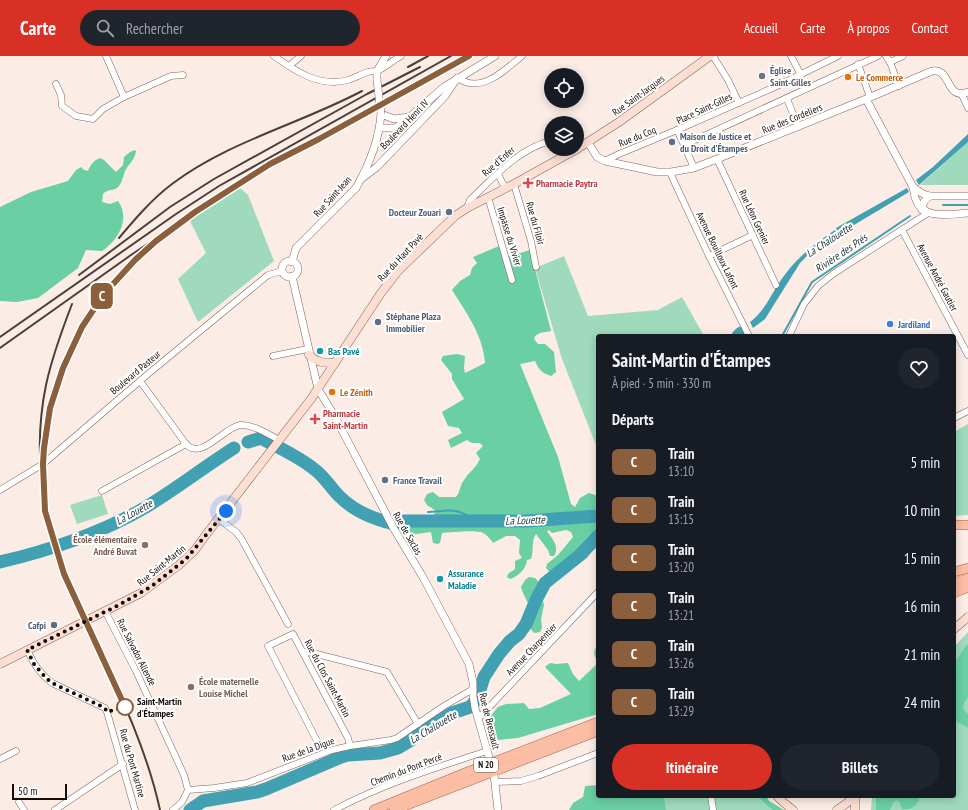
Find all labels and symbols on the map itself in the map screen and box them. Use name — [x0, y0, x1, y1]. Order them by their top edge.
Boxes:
place label: Église Saint-Gilles — [770, 64, 811, 89]
marker: Église Saint-Gilles — [757, 71, 767, 81]
place label: Le Commerce — [856, 71, 903, 84]
street label: Rue Saint-Jacques — [610, 72, 668, 119]
marker: Le Commerce — [843, 72, 853, 82]
street label: Place Saint-Gilles — [674, 90, 735, 127]
street label: Boulevard Henri IV — [377, 96, 432, 152]
street label: Rue des Cordeliers — [760, 100, 825, 136]
street label: Rue du Coq — [617, 123, 658, 150]
place label: Maison de Justice et du Droit d'Étampes — [680, 130, 751, 155]
marker: Maison de Justice et du Droit d'Étampes — [667, 137, 677, 147]
street label: Rue d'Enfer — [479, 143, 518, 179]
street label: Rue Saint-Jean — [311, 173, 354, 219]
place label: Pharmacie Paytra — [536, 177, 598, 190]
marker: Pharmacie Paytra — [523, 178, 533, 188]
street label: Rue Léon Grenier — [736, 188, 773, 247]
street label: Rue du Filoir — [523, 200, 548, 246]
street label: Impasse du Vivier — [494, 205, 525, 267]
place label: Docteur Zouari — [389, 206, 441, 219]
marker: Docteur Zouari — [444, 207, 454, 217]
street label: Avenue Bouilloux Lafont — [693, 210, 742, 291]
water label: La Chalouette — [803, 219, 856, 260]
water label: Rivière des Prés — [812, 230, 871, 276]
street label: Rue du Haut Pavé — [375, 231, 426, 284]
street label: Avenue André Gautier — [914, 241, 961, 313]
line badge: C — [89, 283, 115, 309]
place label: Stéphane Plaza Immobilier — [386, 310, 441, 335]
marker: Stéphane Plaza Immobilier — [373, 317, 383, 327]
place label: Jardiland — [897, 318, 931, 331]
marker: Jardiland — [885, 319, 895, 329]
place label: Bas Pavé — [328, 345, 359, 358]
marker: Bas Pavé — [315, 346, 325, 356]
street label: Boulevard Pasteur — [107, 347, 164, 397]
place label: Le Zénith — [340, 386, 373, 399]
marker: Le Zénith — [327, 387, 337, 397]
place label: Pharmacie Saint-Martin — [323, 407, 368, 432]
marker: Pharmacie Saint-Martin — [310, 414, 320, 424]
place label: France Travail — [393, 474, 442, 487]
marker: France Travail — [380, 475, 390, 485]
water label: La Louette — [113, 496, 156, 528]
your location — [216, 501, 236, 521]
street label: Rue de Saclas — [390, 509, 425, 558]
water label: La Louette — [505, 512, 547, 528]
place label: École élémentaire André Buvat — [73, 533, 137, 558]
marker: École élémentaire André Buvat — [140, 540, 150, 550]
street label: Rue Saint-Martin — [135, 542, 188, 589]
place label: Assurance Maladie — [447, 567, 484, 592]
marker: Assurance Maladie — [435, 574, 445, 584]
street label: Rue Salvador Allende — [114, 617, 159, 688]
place label: Cafpi — [28, 619, 46, 632]
marker: Cafpi — [49, 620, 59, 630]
street label: Avenue Charpentier — [503, 620, 560, 678]
street label: Rue du Clos Saint-Martin — [302, 637, 353, 719]
place label: École maternelle Louise Michel — [199, 675, 259, 700]
marker: École maternelle Louise Michel — [186, 682, 196, 692]
street label: Rue de Bressault — [476, 692, 503, 751]
place label: Saint-Martin d'Étampes — [137, 695, 182, 720]
marker: Saint-Martin d'Étampes — [116, 698, 134, 716]
water label: La Chalouette — [407, 707, 460, 747]
street label: Rue du Pont Martine — [117, 727, 149, 799]
street label: Rue de la Digue — [280, 734, 336, 765]
street label: Chemin du Pont Percé — [369, 750, 444, 789]
road number: N 20 — [474, 758, 498, 772]
scale bar — [12, 782, 67, 801]

